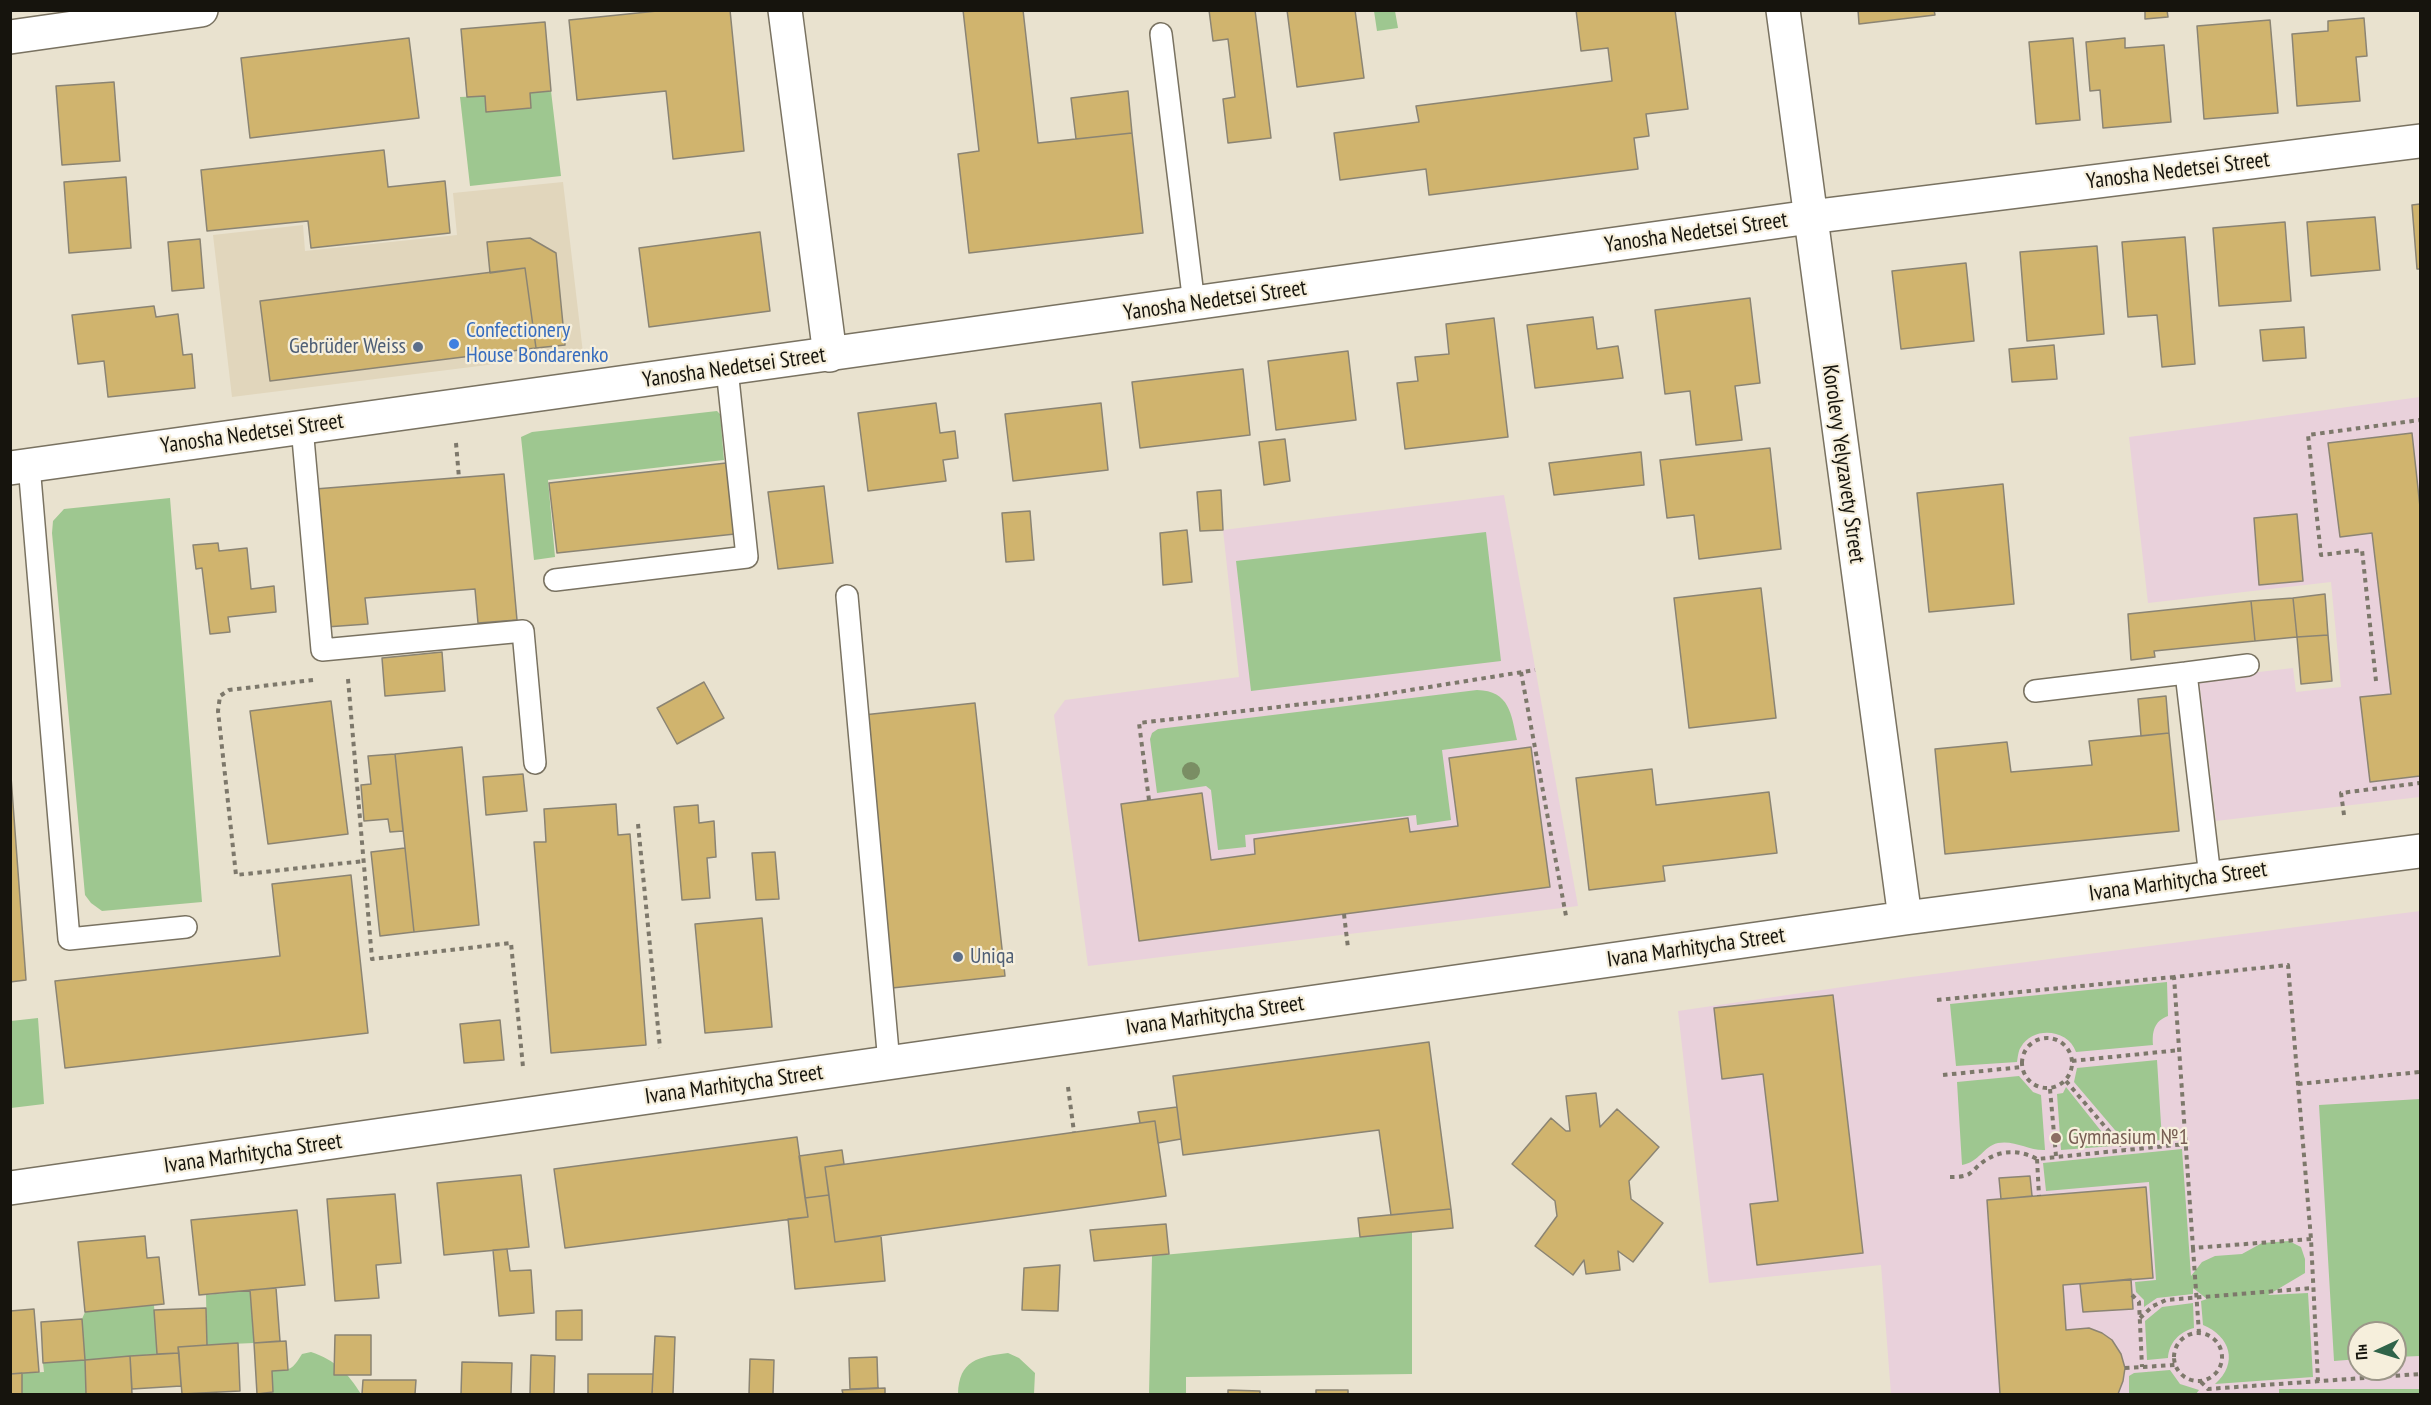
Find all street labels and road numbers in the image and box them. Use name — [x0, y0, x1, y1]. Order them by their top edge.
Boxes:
street label: Yanosha Nedetsei Street — [2085, 147, 2271, 195]
street label: Yanosha Nedetsei Street — [1603, 207, 1789, 259]
street label: Yanosha Nedetsei Street — [1122, 275, 1308, 327]
street label: Yanosha Nedetsei Street — [641, 342, 827, 394]
street label: Korolevy Yelyzavety Street — [1816, 363, 1870, 565]
street label: Yanosha Nedetsei Street — [159, 408, 345, 460]
street label: Ivana Marhitycha Street — [2087, 856, 2269, 908]
street label: Ivana Marhitycha Street — [1605, 922, 1787, 974]
street label: Ivana Marhitycha Street — [1124, 990, 1306, 1042]
street label: Ivana Marhitycha Street — [643, 1059, 825, 1111]
street label: Ivana Marhitycha Street — [162, 1128, 344, 1180]

